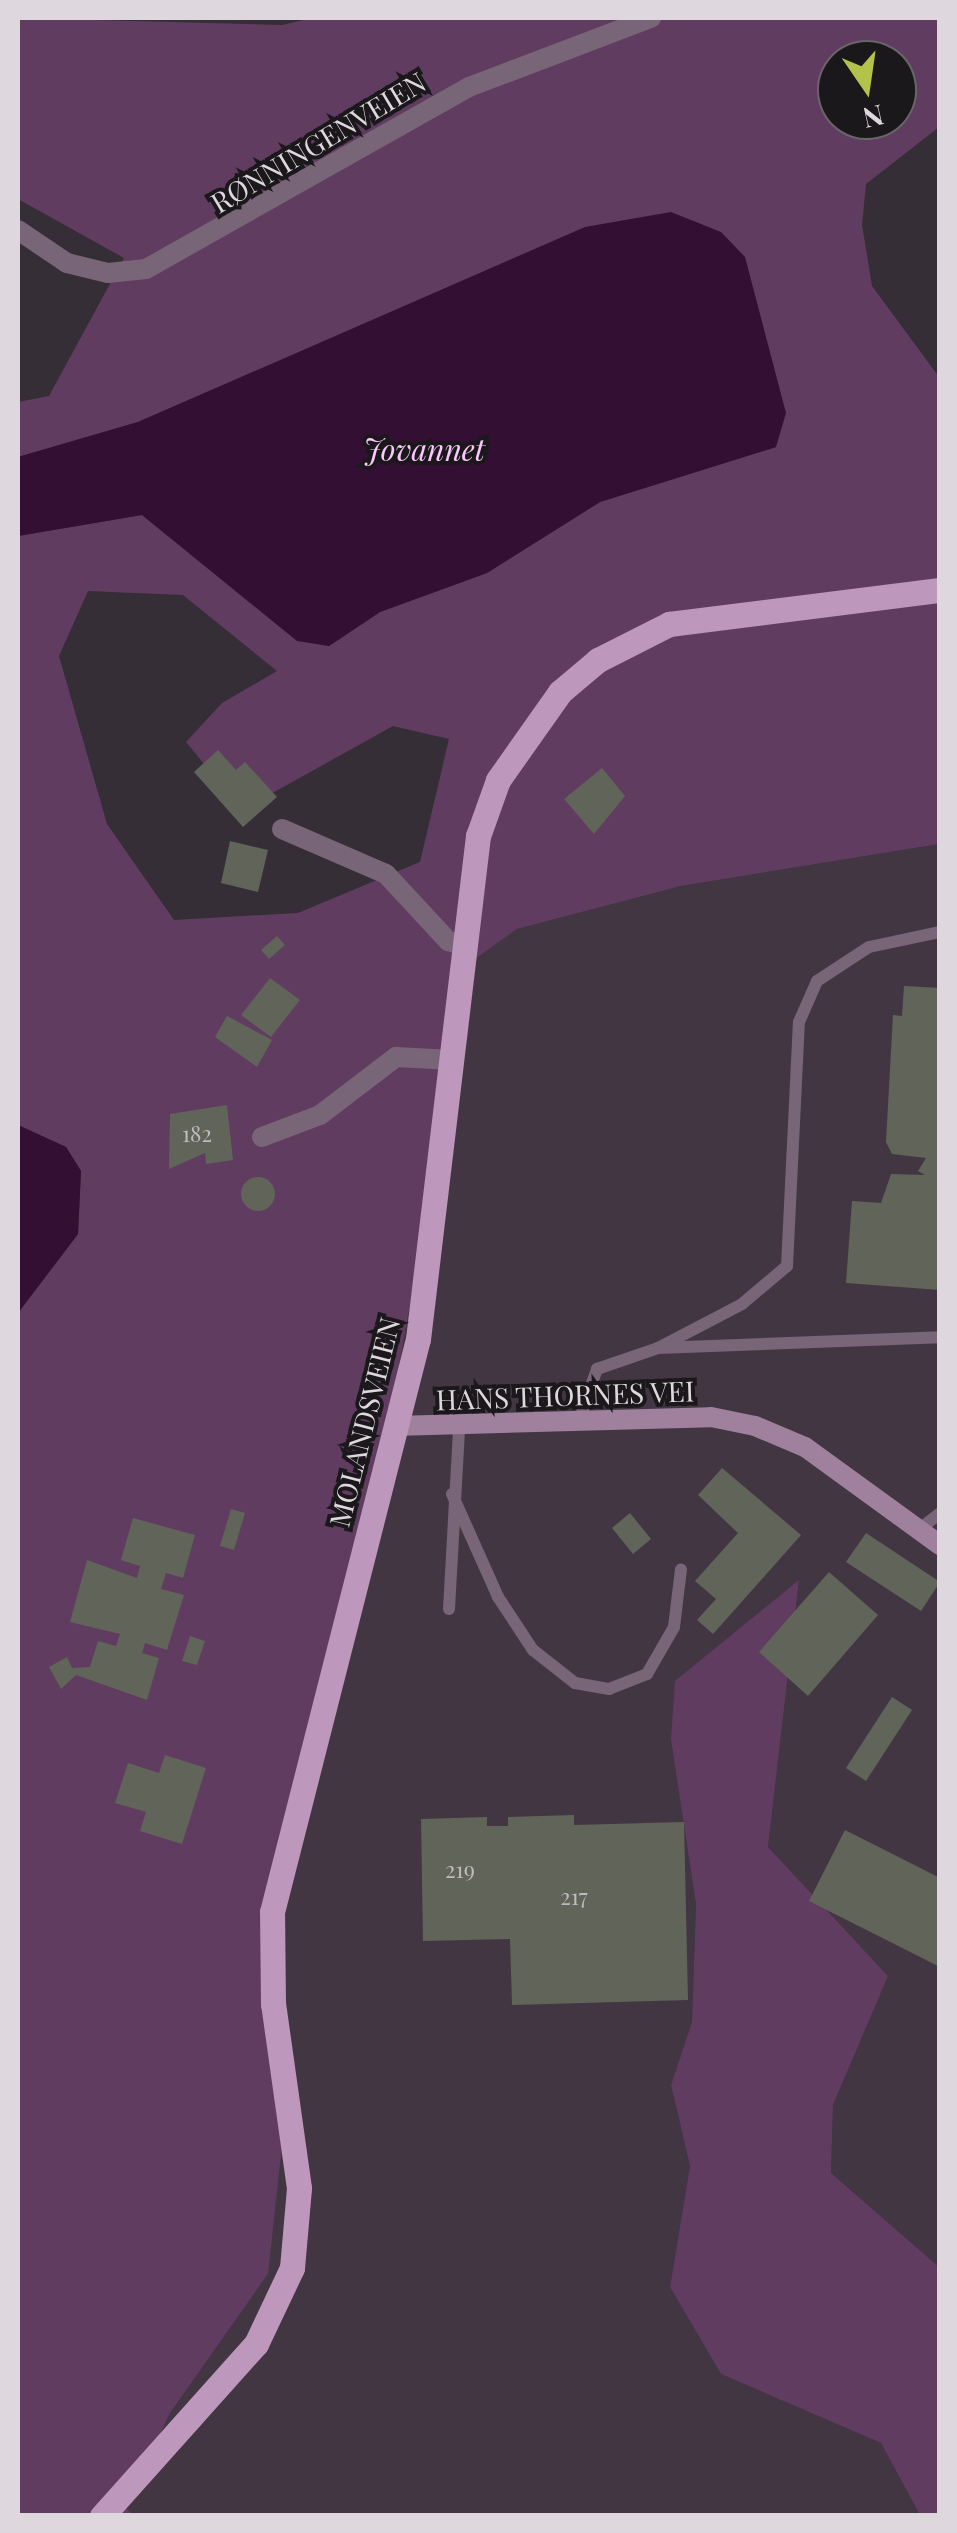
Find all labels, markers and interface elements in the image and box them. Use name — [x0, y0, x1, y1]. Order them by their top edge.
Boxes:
north arrow — [817, 40, 917, 140]
street label: RØNNINGENVEIEN — [204, 65, 432, 219]
text: N — [859, 97, 887, 138]
water label: Jovannet — [363, 431, 485, 467]
house number: 182 — [182, 1121, 212, 1147]
street label: MOLANDSVEIEN — [322, 1314, 406, 1530]
street label: HANS THORNES VEI — [434, 1374, 696, 1416]
house number: 219 — [445, 1857, 475, 1883]
house number: 217 — [560, 1884, 588, 1910]

